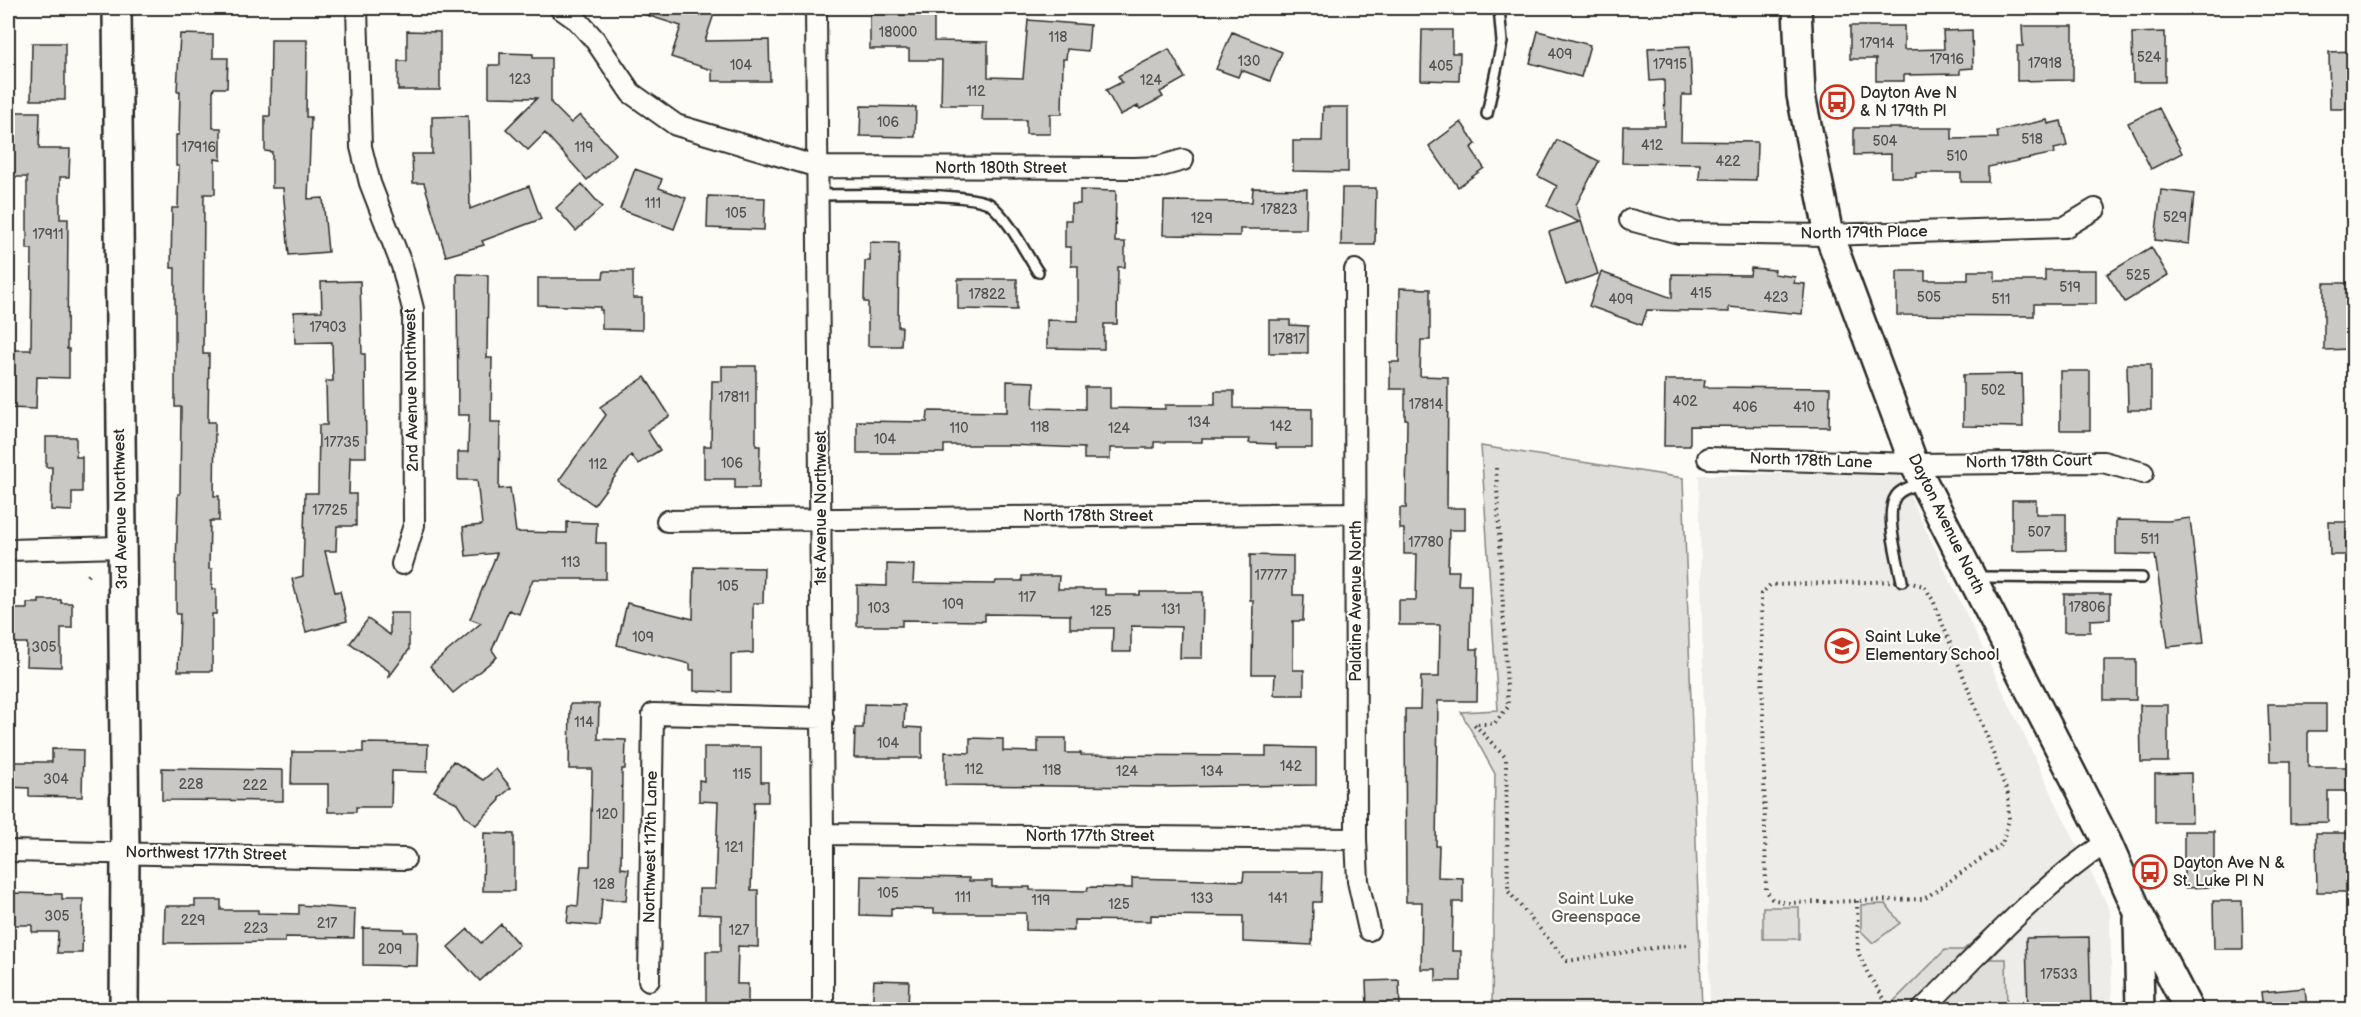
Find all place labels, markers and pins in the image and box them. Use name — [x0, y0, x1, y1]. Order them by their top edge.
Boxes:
bus stop icon: Dayton Ave N & N 179th Pl — [1819, 84, 1855, 120]
place label: Dayton Ave N & N 179th Pl — [1860, 84, 1957, 121]
school or university icon: Saint Luke Elementary School — [1824, 628, 1860, 664]
place label: Saint Luke Elementary School — [1865, 628, 1999, 665]
bus stop icon: Dayton Ave N & St. Luke Pl N — [2132, 854, 2168, 890]
place label: Dayton Ave N & St. Luke Pl N — [2173, 854, 2285, 891]

